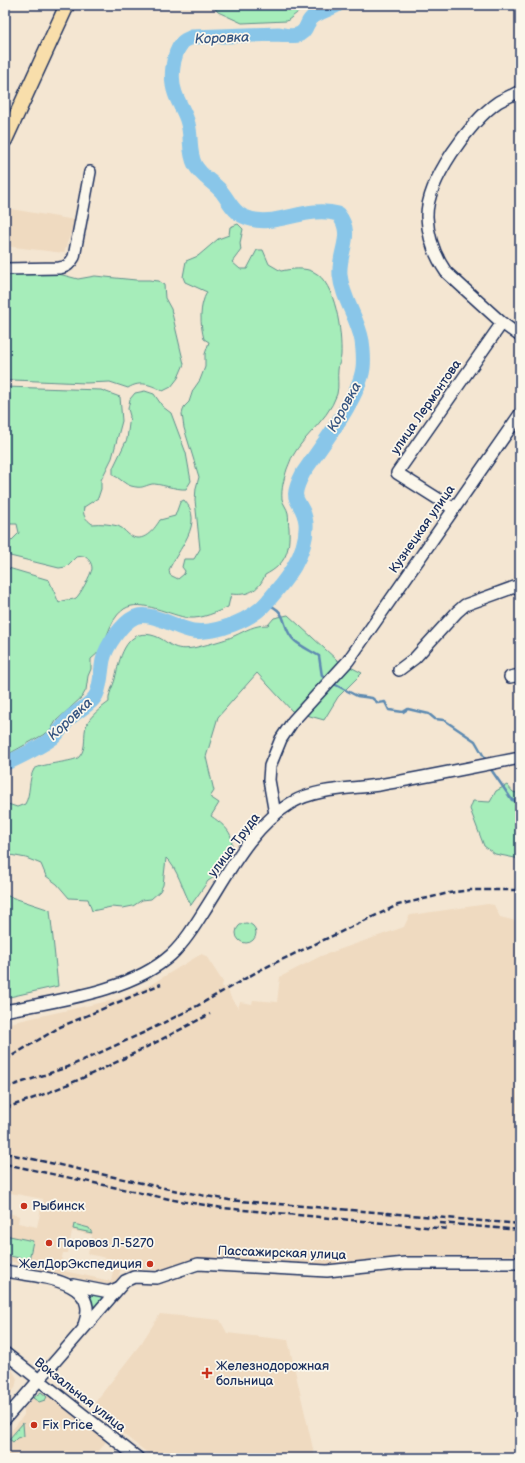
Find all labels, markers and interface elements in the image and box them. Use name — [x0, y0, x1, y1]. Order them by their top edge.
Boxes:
water label: Коровка — [194, 29, 250, 47]
street label: улица Лермонтова — [387, 356, 465, 457]
water label: Коровка — [323, 379, 365, 435]
street label: Кузнецкая улица — [386, 482, 459, 576]
water label: Коровка — [44, 694, 96, 744]
street label: улица Труда — [205, 810, 263, 880]
place label: Рыбинск — [32, 1198, 85, 1214]
marker: Рыбинск — [19, 1201, 29, 1211]
place label: Паровоз Л-5270 — [57, 1235, 154, 1251]
marker: Паровоз Л-5270 — [44, 1238, 54, 1248]
street label: Пассажирская улица — [217, 1243, 347, 1263]
place label: ЖелДорЭкспедиция — [19, 1256, 142, 1272]
marker: ЖелДорЭкспедиция — [145, 1259, 155, 1269]
street label: Вокзальная улица — [31, 1354, 129, 1436]
place label: Железнодорожная больница — [216, 1358, 329, 1389]
marker: Железнодорожная больница — [201, 1367, 213, 1379]
place label: Fix Price — [42, 1417, 93, 1433]
marker: Fix Price — [29, 1420, 39, 1430]

